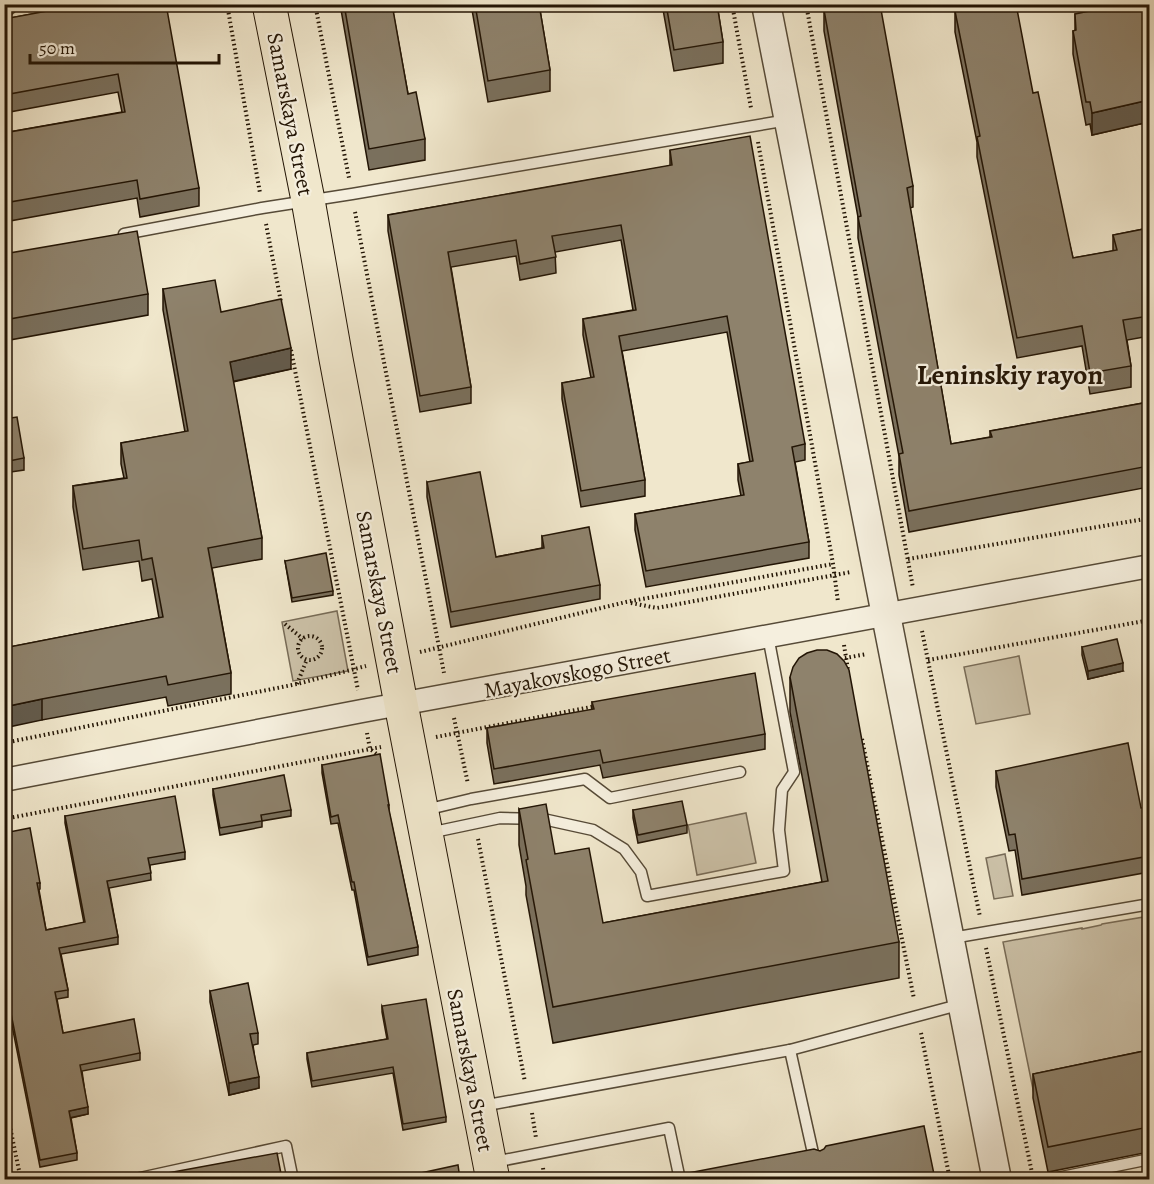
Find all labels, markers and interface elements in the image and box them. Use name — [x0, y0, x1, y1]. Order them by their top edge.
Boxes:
scale bar — [30, 27, 219, 65]
street label: Samarskaya Street — [259, 30, 321, 198]
text: 50 m — [39, 36, 75, 60]
district label: Leninskiy rayon — [917, 356, 1104, 394]
street label: Samarskaya Street — [348, 508, 410, 676]
street label: Mayakovskogo Street — [481, 640, 673, 706]
street label: Samarskaya Street — [439, 986, 501, 1154]

